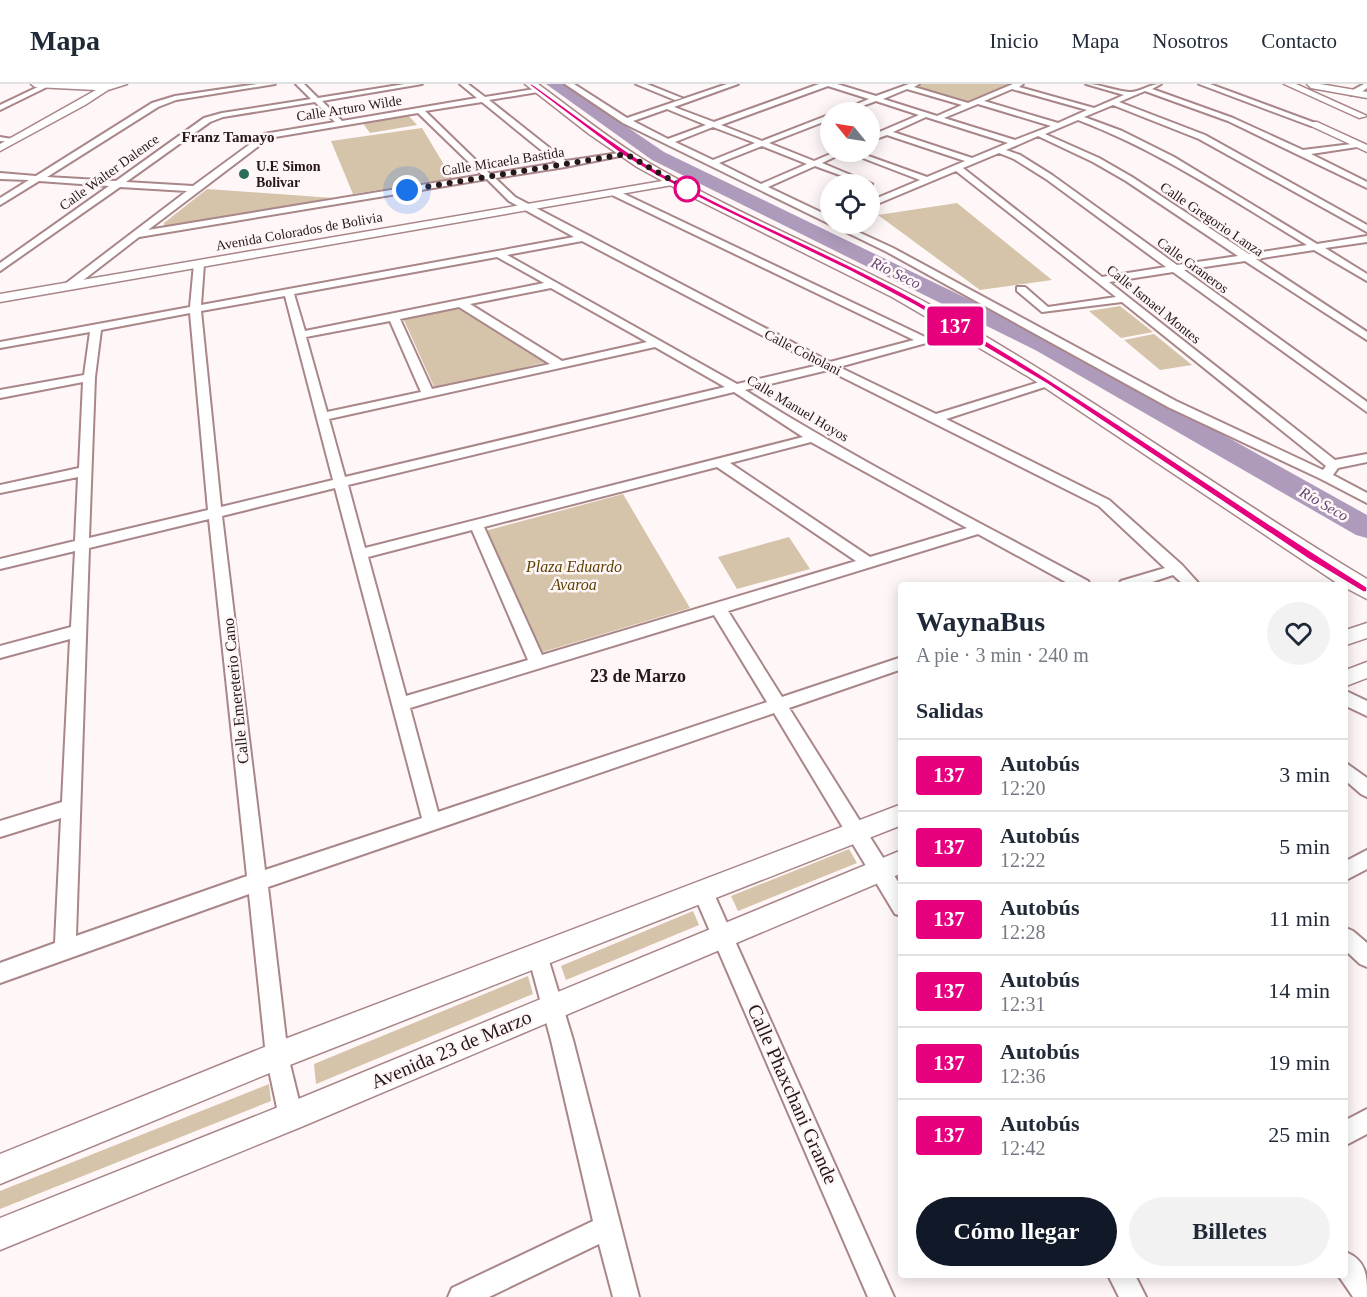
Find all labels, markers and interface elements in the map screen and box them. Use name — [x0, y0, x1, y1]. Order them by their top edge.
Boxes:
text: Mapa — [30, 25, 100, 56]
text: Inicio — [990, 29, 1039, 53]
text: Mapa — [1072, 29, 1119, 53]
text: Nosotros — [1152, 29, 1228, 53]
text: Contacto — [1261, 29, 1337, 53]
street label: Calle Arturo Wilde — [295, 93, 403, 124]
north arrow — [820, 102, 880, 162]
map controls — [820, 102, 880, 234]
district label: Franz Tamayo — [182, 129, 274, 145]
street label: Calle Walter Dalence — [57, 131, 162, 213]
street label: Calle Micaela Bastida — [441, 144, 566, 179]
place label: U.E Simon Bolivar — [256, 159, 321, 190]
marker: U.E Simon Bolivar — [237, 167, 251, 181]
button: locate — [820, 174, 880, 234]
your location — [392, 175, 422, 205]
unlabelled marker — [674, 176, 700, 202]
street label: Calle Gregorio Lanza — [1157, 179, 1267, 260]
street label: Avenida Colorados de Bolivia — [215, 209, 384, 254]
street label: Calle Graneros — [1154, 235, 1231, 296]
water label: Río Seco — [868, 254, 924, 292]
street label: Calle Ismael Montes — [1104, 262, 1203, 347]
line badge: 137 — [920, 306, 990, 346]
text: 137 — [939, 314, 971, 338]
street label: Calle Coholani — [762, 327, 844, 378]
street label: Calle Manuel Hoyos — [744, 372, 851, 445]
water label: Río Seco — [1296, 483, 1351, 524]
park label: Plaza Eduardo Avaroa — [525, 558, 622, 593]
button: heart — [1267, 602, 1330, 665]
text: WaynaBus — [916, 606, 1045, 637]
street label: Calle Emereterio Cano — [219, 617, 252, 765]
text: A pie · 3 min · 240 m — [916, 644, 1089, 666]
district label: 23 de Marzo — [590, 666, 686, 686]
text: Salidas — [916, 698, 983, 723]
text: Autobús — [1000, 751, 1079, 776]
text: 3 min — [1279, 762, 1330, 787]
text: 137 — [933, 763, 965, 787]
text: 12:20 — [1000, 777, 1046, 799]
text: Autobús — [1000, 823, 1079, 848]
text: 5 min — [1279, 834, 1330, 859]
text: 137 — [933, 835, 965, 859]
text: 12:22 — [1000, 849, 1046, 871]
text: Autobús — [1000, 895, 1079, 920]
text: 11 min — [1269, 906, 1330, 931]
text: 137 — [933, 907, 965, 931]
text: 12:28 — [1000, 921, 1046, 943]
text: Autobús — [1000, 967, 1079, 992]
text: 14 min — [1268, 978, 1330, 1003]
text: 137 — [933, 979, 965, 1003]
text: 12:31 — [1000, 993, 1046, 1015]
street label: Calle Phaxchani Grande — [743, 1001, 843, 1187]
street label: Avenida 23 de Marzo — [367, 1005, 535, 1093]
text: Autobús — [1000, 1039, 1079, 1064]
text: 19 min — [1268, 1050, 1330, 1075]
text: 137 — [933, 1051, 965, 1075]
text: 12:36 — [1000, 1065, 1046, 1087]
text: Autobús — [1000, 1111, 1079, 1136]
text: 25 min — [1268, 1122, 1330, 1147]
text: 137 — [933, 1123, 965, 1147]
text: 12:42 — [1000, 1137, 1046, 1159]
button: Cómo llegar — [916, 1197, 1117, 1266]
button: Billetes — [1129, 1197, 1330, 1266]

